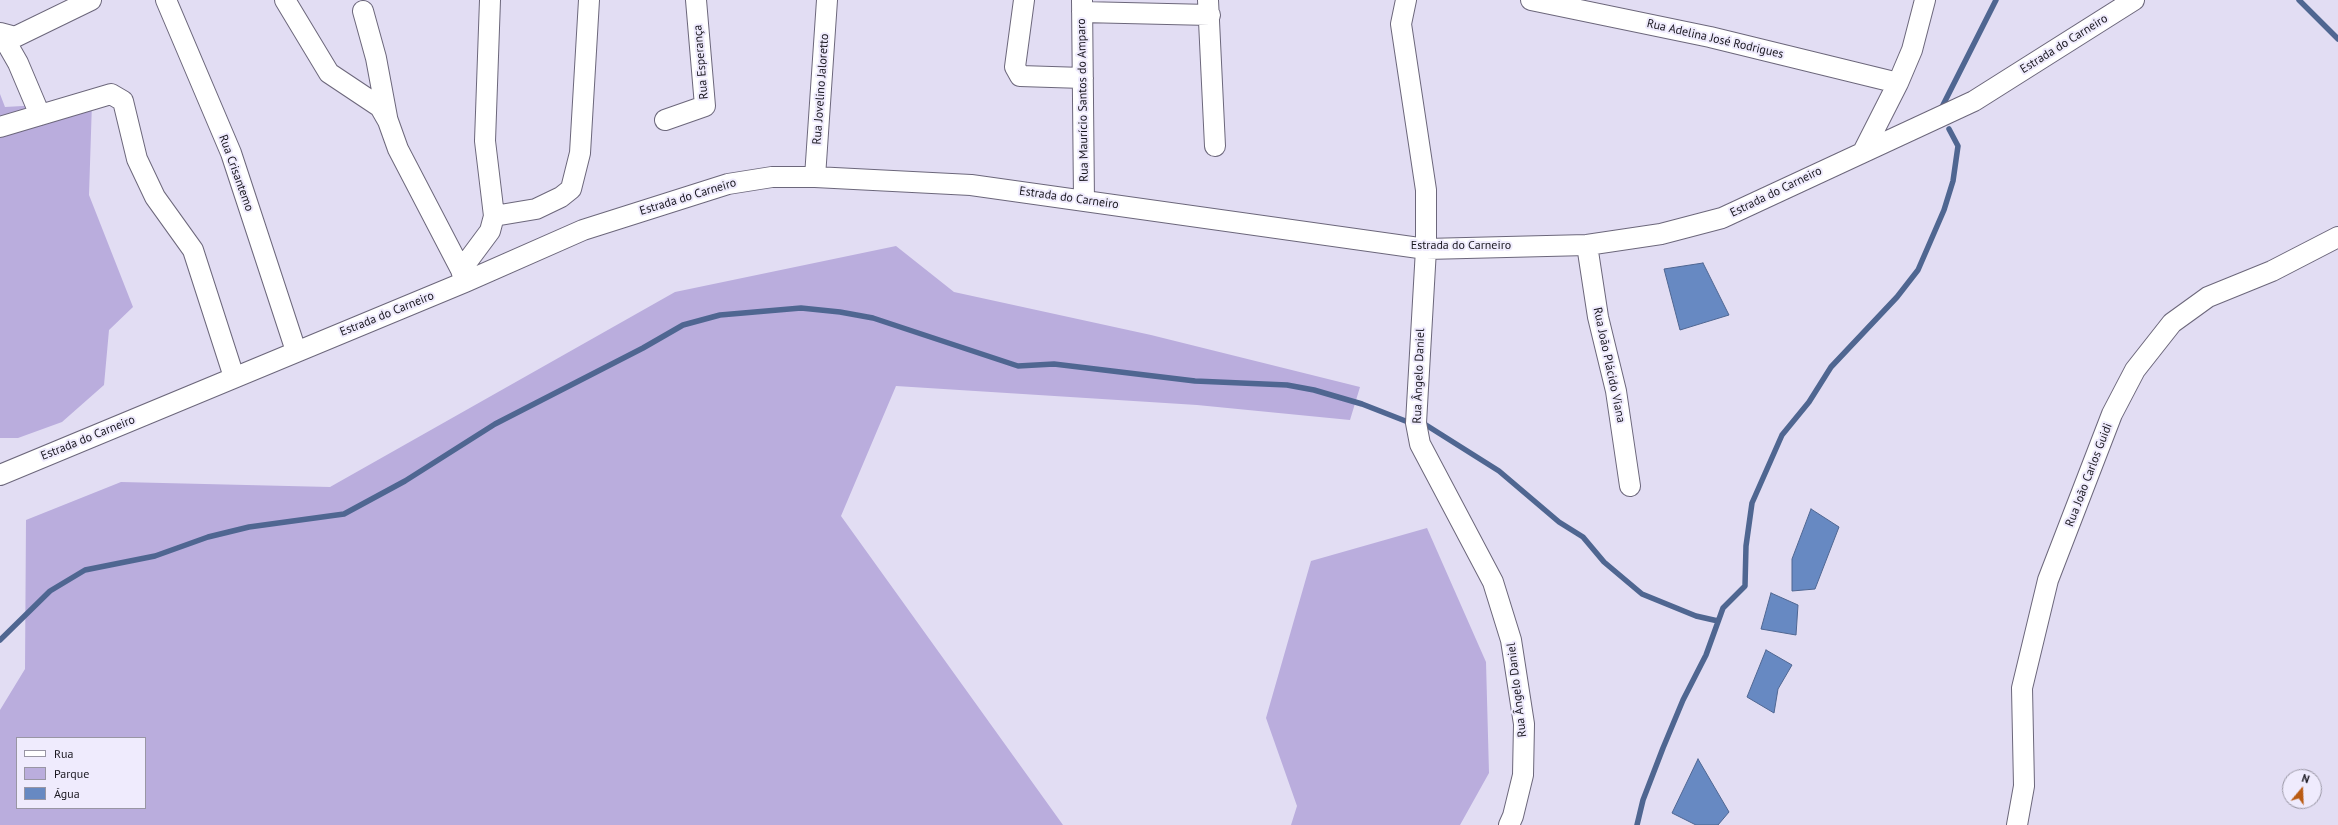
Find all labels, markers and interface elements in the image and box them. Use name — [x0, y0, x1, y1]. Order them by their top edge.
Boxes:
street label: Estrada do Carneiro — [2018, 11, 2110, 77]
street label: Rua Adelina José Rodrigues — [1645, 16, 1785, 62]
street label: Rua Maurício Santos do Amparo — [1074, 18, 1092, 182]
street label: Rua Esperança — [691, 24, 711, 100]
street label: Rua Jovelino Jaloretto — [810, 33, 832, 145]
street label: Rua Crisantemo — [215, 133, 257, 213]
street label: Estrada do Carneiro — [1728, 164, 1824, 220]
street label: Estrada do Carneiro — [638, 175, 738, 219]
street label: Estrada do Carneiro — [1018, 184, 1120, 212]
street label: Estrada do Carneiro — [1411, 239, 1511, 253]
street label: Estrada do Carneiro — [338, 289, 436, 339]
street label: Rua João Plácido Viana — [1590, 306, 1628, 424]
street label: Rua Ângelo Daniel — [1410, 328, 1428, 424]
street label: Estrada do Carneiro — [39, 413, 137, 463]
street label: Rua João Carlos Guidi — [2063, 421, 2115, 529]
street label: Rua Ângelo Daniel — [1504, 642, 1530, 738]
legend — [16, 737, 146, 809]
text: Rua — [54, 746, 73, 761]
text: Parque — [54, 766, 89, 781]
north arrow — [2282, 769, 2322, 809]
text: N — [2300, 771, 2311, 786]
text: Água — [54, 786, 80, 801]

